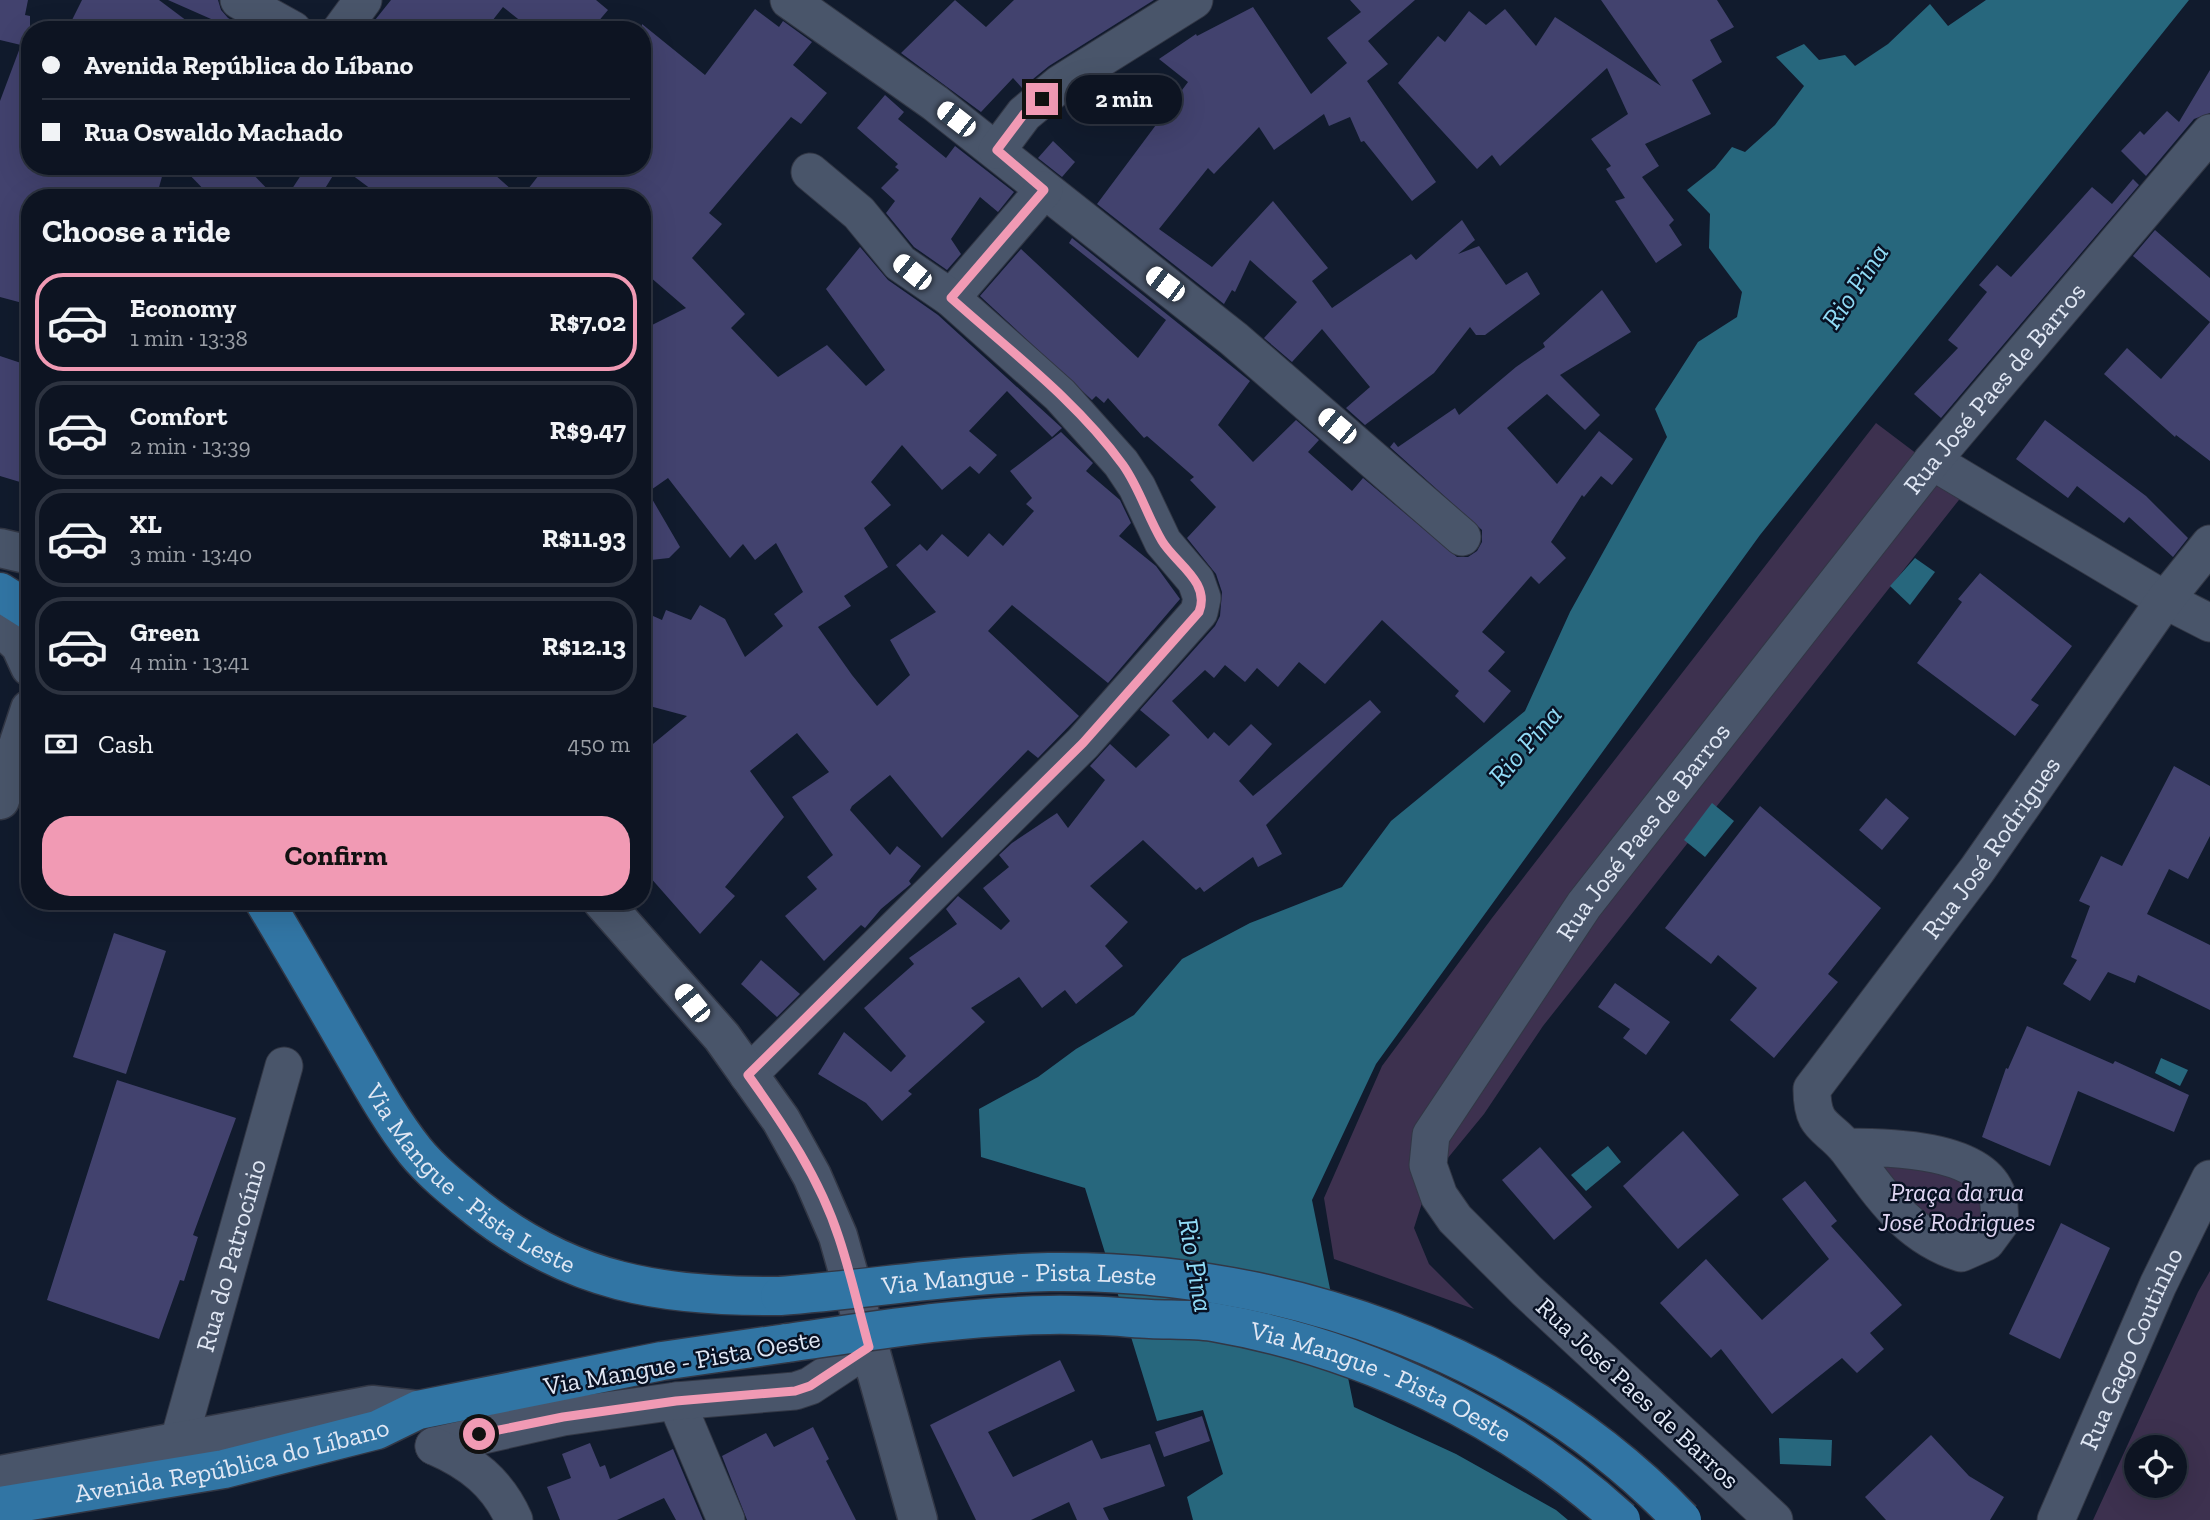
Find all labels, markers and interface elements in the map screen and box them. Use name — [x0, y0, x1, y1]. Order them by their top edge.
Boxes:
text: Avenida República do Líbano — [84, 49, 413, 81]
callout: 2 min — [1066, 74, 1182, 124]
route end — [1026, 83, 1058, 115]
text: 2 min — [1095, 85, 1153, 113]
car — [933, 98, 980, 140]
text: Rua Oswaldo Machado — [84, 116, 343, 148]
text: Choose a ride — [42, 212, 230, 250]
water label: Rio Pina — [1815, 237, 1895, 335]
car — [890, 251, 935, 293]
car — [1142, 263, 1189, 305]
street label: Rua José Paes de Barros — [1896, 276, 2093, 500]
icon: car — [46, 291, 109, 354]
text: Economy — [130, 292, 236, 324]
text: R$7.02 — [550, 306, 626, 338]
text: 1 min · 13:38 — [130, 324, 248, 352]
icon: car — [46, 399, 109, 462]
text: Comfort — [130, 400, 227, 432]
car — [1315, 404, 1360, 448]
text: R$9.47 — [550, 414, 626, 446]
text: 2 min · 13:39 — [130, 432, 251, 460]
icon: car — [46, 507, 109, 570]
text: XL — [130, 508, 162, 540]
text: R$11.93 — [542, 522, 626, 554]
text: 3 min · 13:40 — [130, 540, 252, 568]
icon: car — [46, 615, 109, 678]
text: Green — [130, 616, 200, 648]
text: R$12.13 — [542, 630, 626, 662]
text: 4 min · 13:41 — [130, 648, 249, 676]
water label: Rio Pina — [1481, 698, 1569, 792]
street label: Rua José Paes de Barros — [1549, 716, 1737, 947]
icon: cash — [42, 725, 80, 763]
text: Cash — [98, 728, 153, 760]
text: 450 m — [568, 730, 630, 758]
street label: Rua José Rodrigues — [1915, 750, 2067, 945]
button: Confirm — [42, 816, 630, 896]
car — [671, 980, 714, 1026]
street label: Via Mangue - Pista Leste — [358, 1077, 580, 1280]
street label: Rua do Patrocínio — [189, 1155, 273, 1355]
park label: Praça da rua José Rodrigues — [1877, 1176, 2036, 1238]
water label: Rio Pina — [1171, 1215, 1221, 1315]
street label: Rua Gago Coutinho — [2072, 1242, 2190, 1455]
street label: Via Mangue - Pista Leste — [879, 1256, 1158, 1302]
street label: Rua José Paes de Barros — [1530, 1290, 1746, 1496]
street label: Via Mangue - Pista Oeste — [1247, 1314, 1518, 1449]
street label: Via Mangue - Pista Oeste — [540, 1322, 823, 1402]
street label: Avenida República do Líbano — [72, 1411, 394, 1509]
route start — [463, 1418, 495, 1450]
map controls — [2124, 1435, 2187, 1498]
button: locate — [2124, 1435, 2187, 1498]

